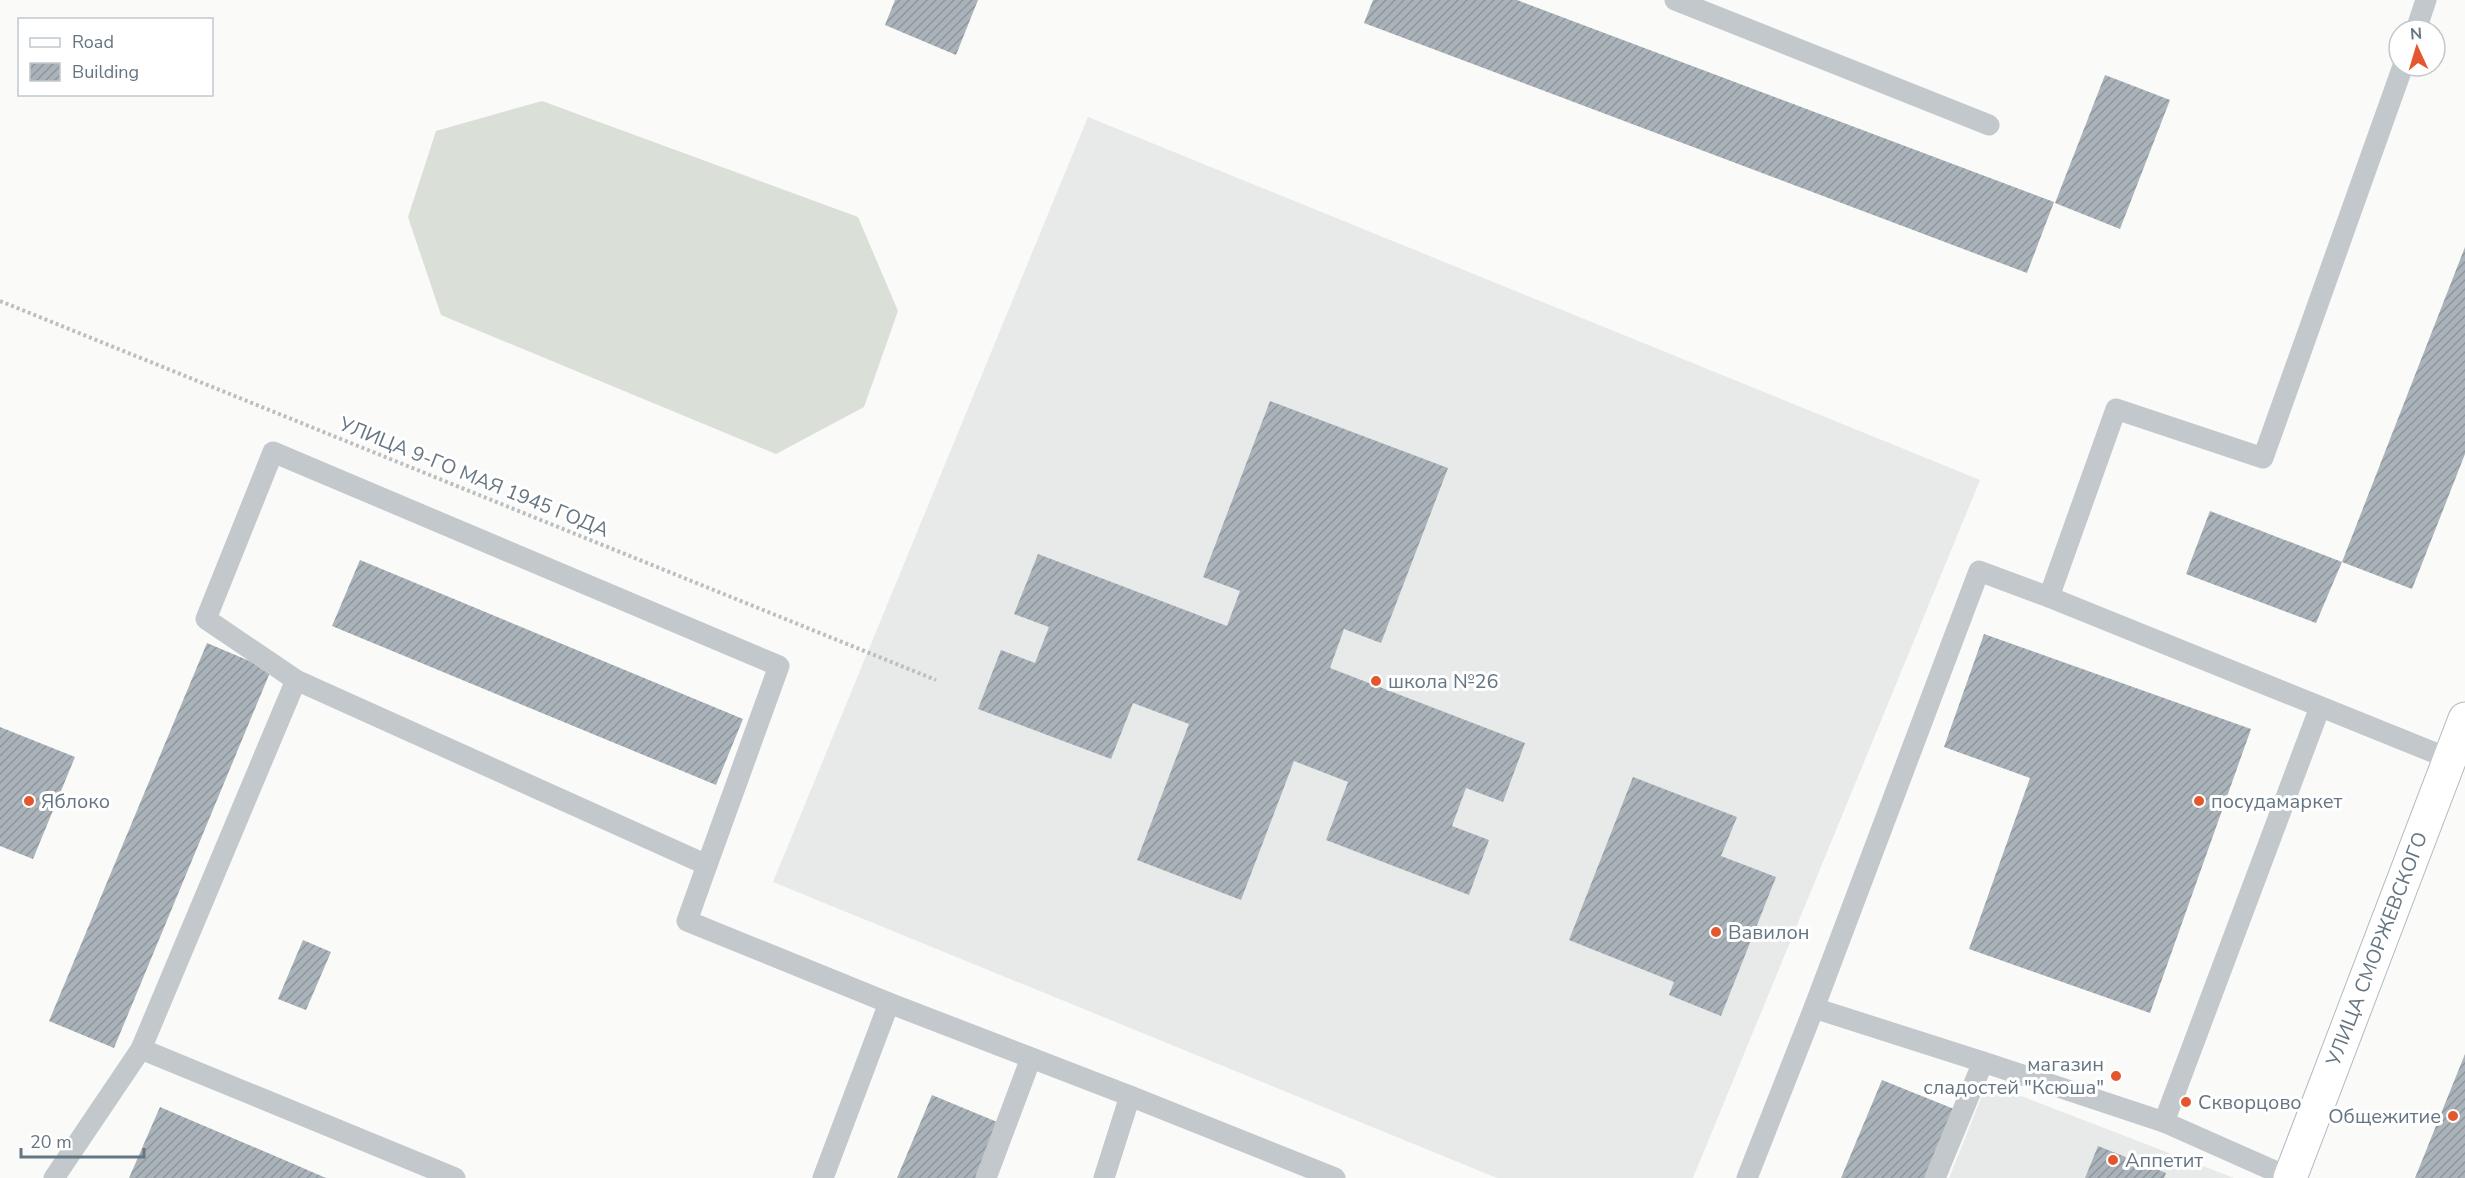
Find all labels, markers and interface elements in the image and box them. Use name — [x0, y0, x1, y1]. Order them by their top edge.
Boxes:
legend — [18, 18, 213, 96]
north arrow — [2387, 18, 2447, 78]
text: N — [2409, 23, 2423, 45]
text: Road — [72, 30, 114, 54]
text: Building — [72, 60, 139, 84]
street label: УЛИЦА 9-ГО МАЯ 1945 ГОДА — [334, 410, 613, 544]
place label: школа №26 — [1388, 668, 1499, 695]
marker: школа №26 — [1369, 674, 1383, 688]
place label: Яблоко — [41, 788, 110, 815]
place label: посудамаркет — [2211, 788, 2342, 815]
marker: Яблоко — [22, 794, 36, 808]
marker: посудамаркет — [2192, 794, 2206, 808]
street label: УЛИЦА СМОРЖЕВСКОГО — [2319, 828, 2434, 1071]
place label: Вавилон — [1728, 919, 1809, 946]
marker: Вавилон — [1709, 925, 1723, 939]
place label: магазин сладостей "Ксюша" — [1923, 1051, 2104, 1101]
marker: магазин сладостей "Ксюша" — [2109, 1069, 2123, 1083]
place label: Скворцово — [2198, 1089, 2302, 1116]
marker: Скворцово — [2179, 1095, 2193, 1109]
place label: Общежитие — [2328, 1103, 2441, 1130]
marker: Общежитие — [2446, 1109, 2460, 1123]
scale bar — [21, 1121, 144, 1159]
text: 20 m — [30, 1130, 72, 1154]
place label: Аппетит — [2125, 1147, 2203, 1174]
marker: Аппетит — [2106, 1153, 2120, 1167]

